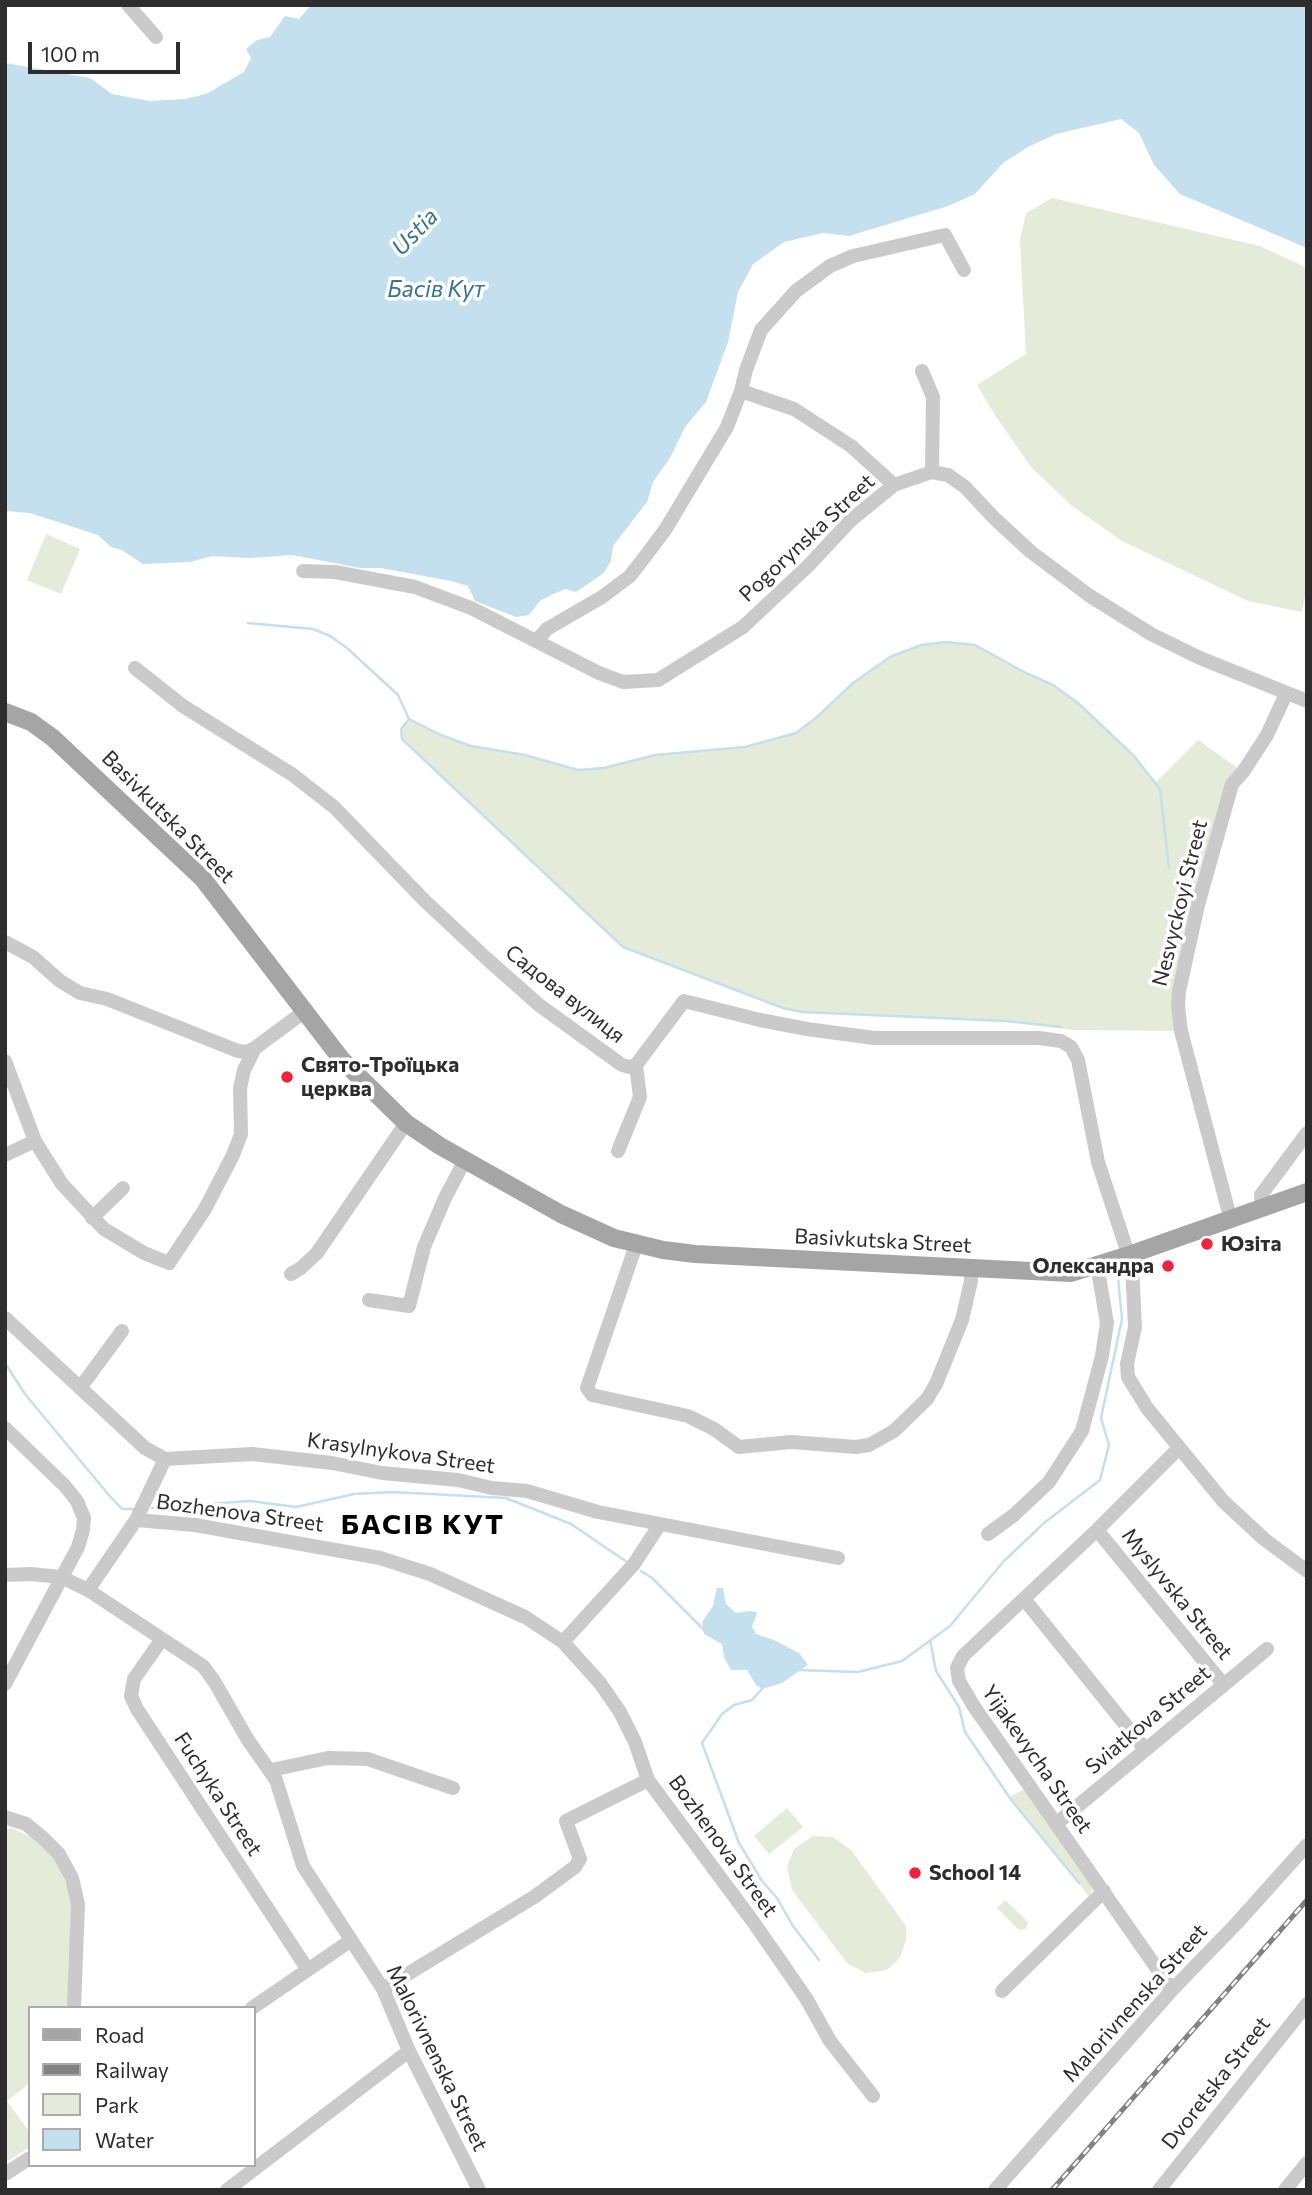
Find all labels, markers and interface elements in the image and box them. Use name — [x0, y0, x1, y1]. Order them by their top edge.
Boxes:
scale bar — [32, 28, 184, 72]
text: 100 m — [41, 41, 100, 66]
water label: Ustia — [386, 203, 444, 261]
water label: Басів Кут — [387, 275, 485, 303]
street label: Pogorynska Street — [734, 469, 880, 607]
street label: Basivkutska Street — [96, 745, 240, 889]
street label: Nesvyckoyi Street — [1147, 817, 1213, 989]
street label: Садова вулиця — [500, 939, 630, 1049]
place label: Свято-Троїцька церква — [301, 1052, 459, 1102]
marker: Свято-Троїцька церква — [279, 1069, 295, 1085]
street label: Basivkutska Street — [794, 1224, 972, 1258]
place label: Юзіта — [1221, 1231, 1281, 1257]
marker: Юзіта — [1199, 1236, 1215, 1252]
place label: Олександра — [1033, 1253, 1154, 1279]
marker: Олександра — [1160, 1258, 1176, 1274]
street label: Krasylnykova Street — [305, 1427, 497, 1479]
street label: Bozhenova Street — [155, 1489, 325, 1537]
district label: БАСІВ КУТ — [342, 1508, 504, 1542]
street label: Myslyvska Street — [1116, 1523, 1238, 1665]
street label: Sviatkova Street — [1080, 1660, 1216, 1780]
street label: Yijakevycha Street — [976, 1680, 1098, 1838]
street label: Fuchyka Street — [169, 1727, 267, 1861]
street label: Bozhenova Street — [663, 1770, 783, 1922]
place label: School 14 — [929, 1860, 1021, 1886]
marker: School 14 — [907, 1865, 923, 1881]
street label: Malorivnenska Street — [1057, 1919, 1213, 2087]
street label: Malorivnenska Street — [381, 1961, 493, 2155]
legend — [28, 2006, 256, 2167]
street label: Dvoretska Street — [1156, 2012, 1276, 2154]
text: Road — [95, 2022, 144, 2047]
text: Railway — [95, 2057, 169, 2082]
text: Park — [95, 2092, 139, 2117]
text: Water — [95, 2127, 154, 2152]

